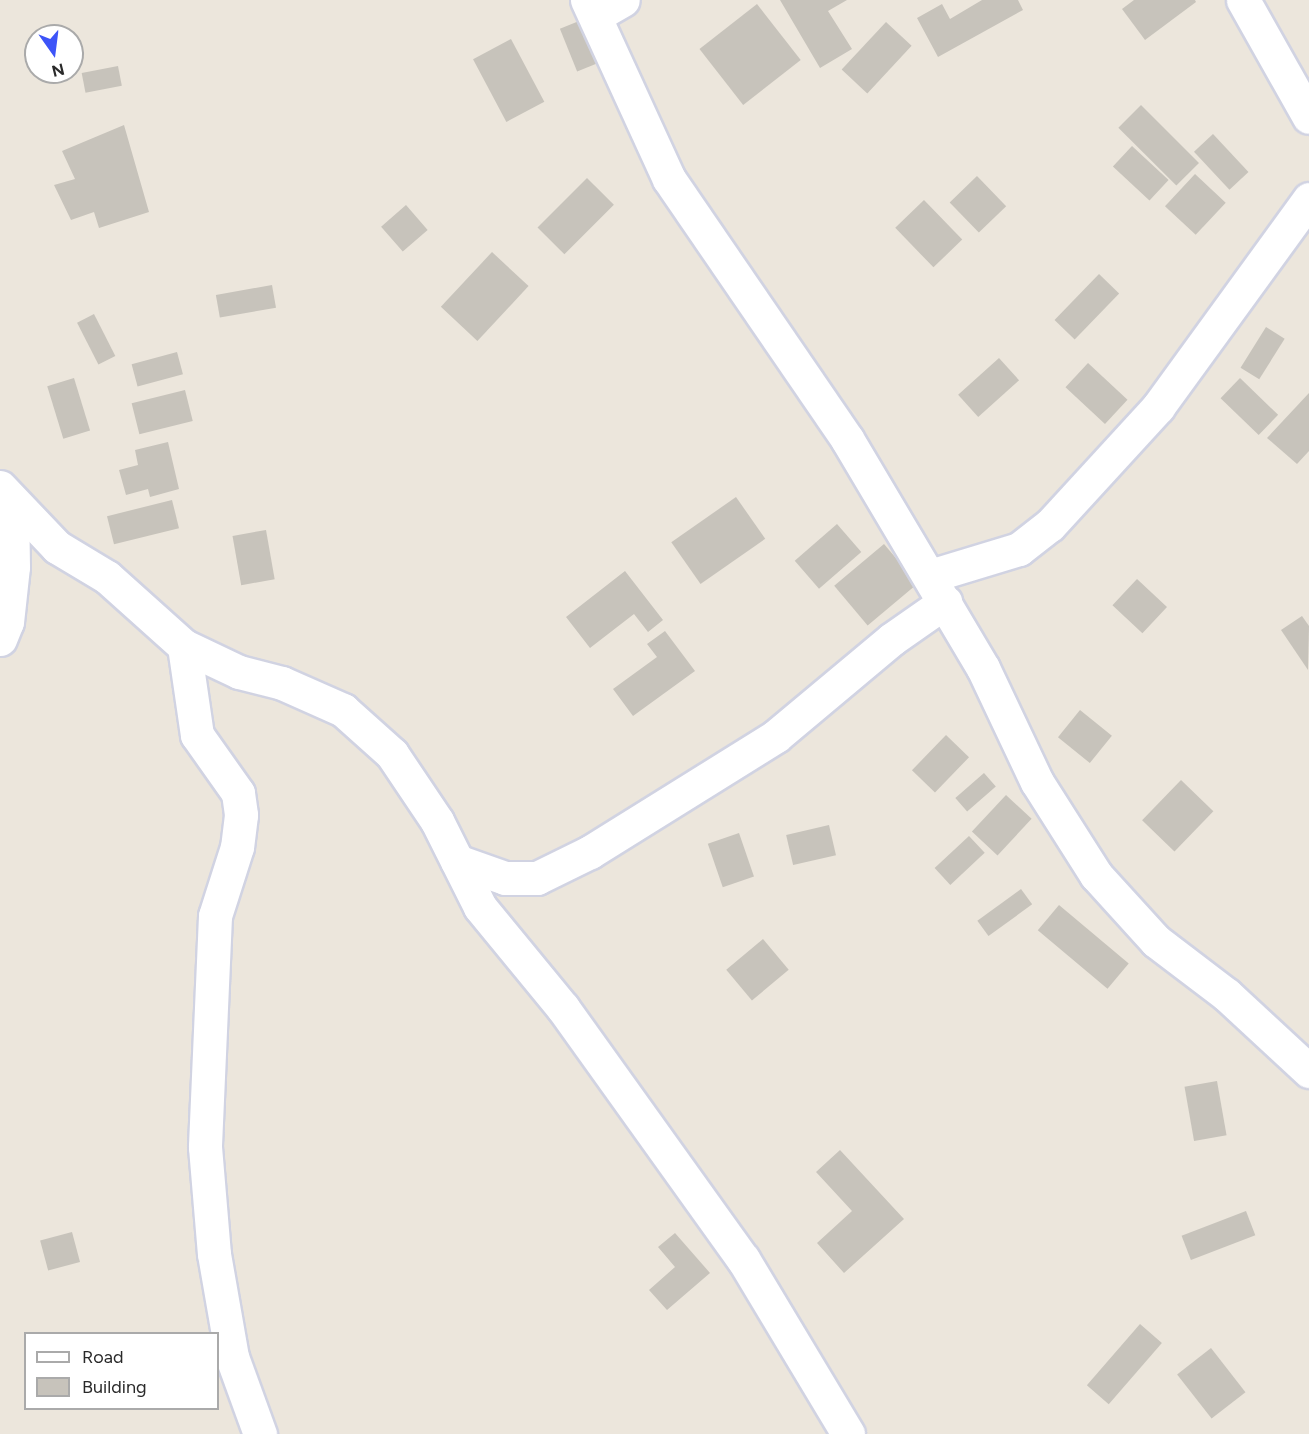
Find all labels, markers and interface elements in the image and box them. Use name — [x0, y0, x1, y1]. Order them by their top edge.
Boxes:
north arrow — [24, 24, 84, 84]
text: N — [50, 59, 66, 81]
legend — [24, 1332, 219, 1410]
text: Road — [82, 1346, 123, 1368]
text: Building — [82, 1376, 147, 1398]

